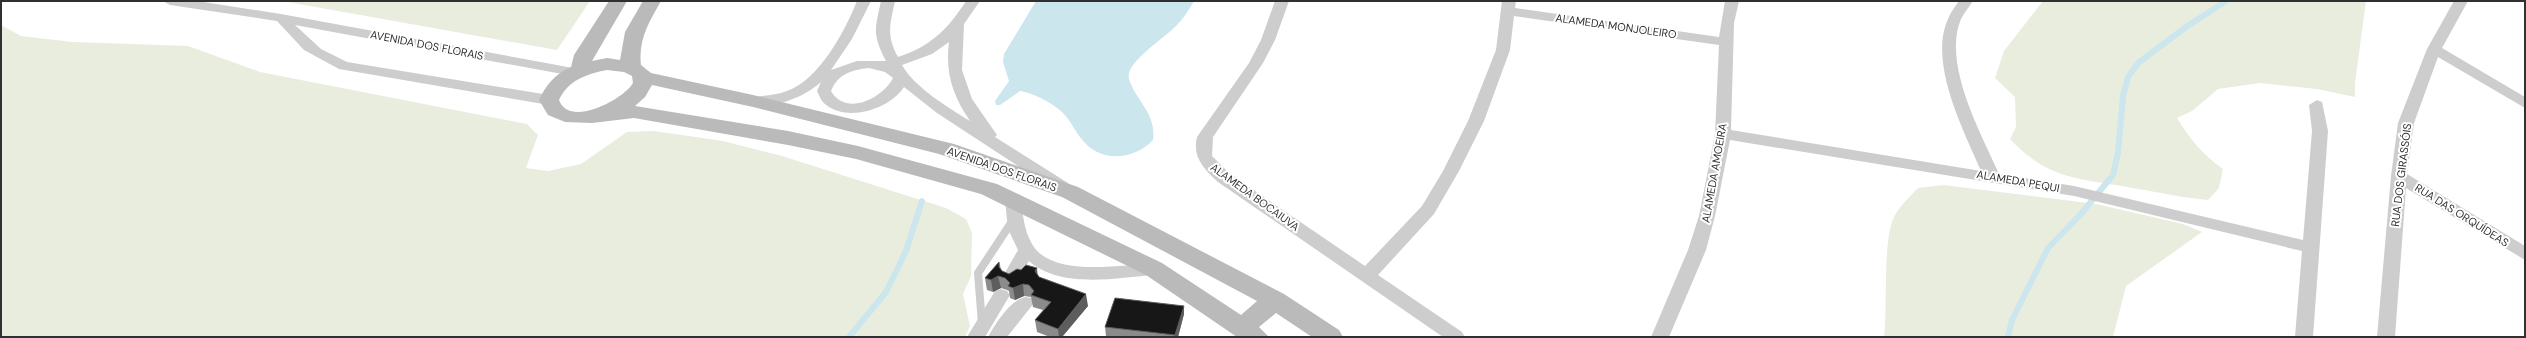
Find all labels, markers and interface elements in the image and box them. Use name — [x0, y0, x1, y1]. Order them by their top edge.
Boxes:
street label: ALAMEDA MONJOLEIRO — [1555, 11, 1677, 41]
street label: AVENIDA DOS FLORAIS — [369, 27, 485, 63]
street label: ALAMEDA AMOEIRA — [1698, 122, 1730, 224]
street label: RUA DOS GIRASSÓIS — [2388, 123, 2414, 227]
street label: AVENIDA DOS FLORAIS — [945, 144, 1059, 194]
street label: ALAMEDA BOCAIUVA — [1208, 160, 1302, 234]
street label: ALAMEDA PEQUI — [1975, 167, 2061, 195]
street label: RUA DAS ORQUÍDEAS — [2412, 180, 2512, 250]

